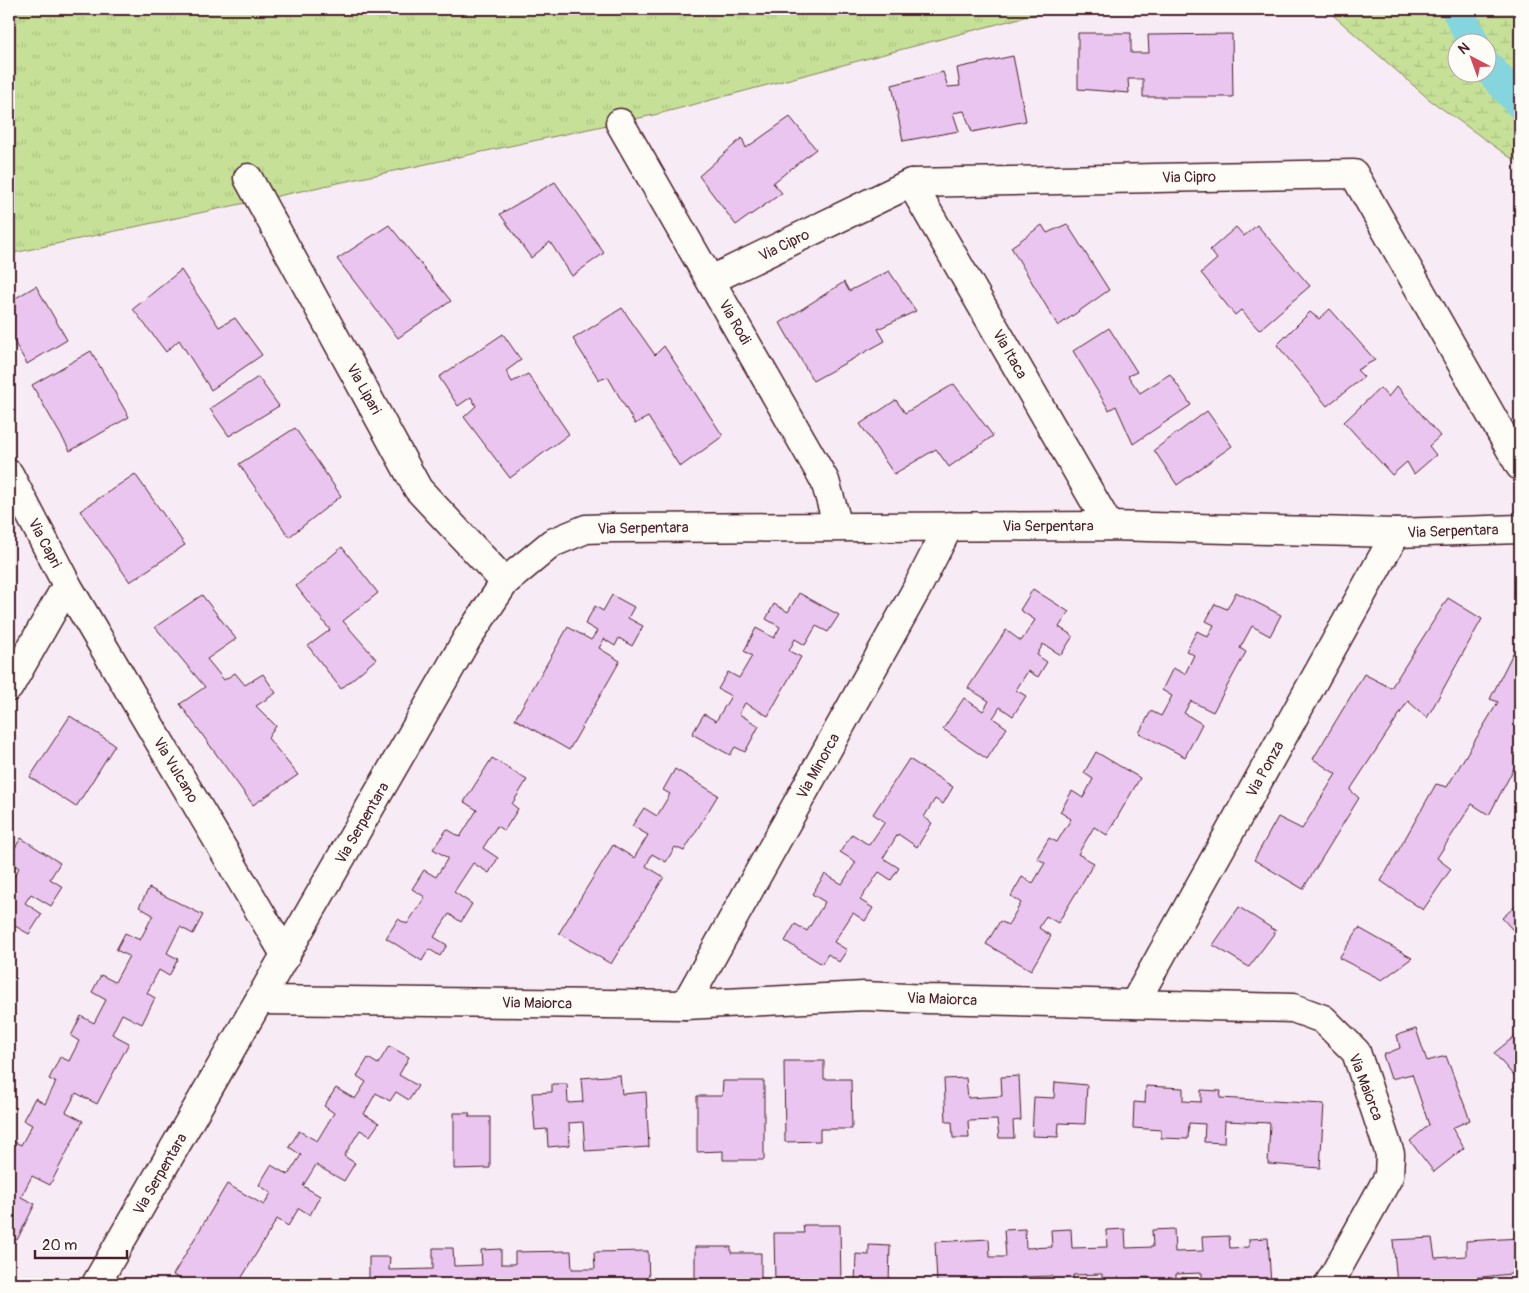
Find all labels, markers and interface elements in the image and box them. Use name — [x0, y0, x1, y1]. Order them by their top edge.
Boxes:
north arrow — [1446, 32, 1496, 82]
text: N — [1455, 39, 1473, 58]
street label: Via Cipro — [1162, 168, 1216, 187]
street label: Via Cipro — [756, 225, 813, 266]
street label: Via Rodi — [714, 296, 755, 348]
street label: Via Itaca — [988, 326, 1031, 382]
street label: Via Lipari — [342, 361, 385, 418]
street label: Via Capri — [24, 515, 66, 571]
street label: Via Serpentara — [1002, 517, 1094, 536]
street label: Via Serpentara — [597, 518, 689, 539]
street label: Via Serpentara — [1407, 520, 1499, 543]
street label: Via Minorca — [793, 730, 844, 802]
street label: Via Vulcano — [149, 734, 203, 806]
street label: Via Ponza — [1242, 738, 1289, 801]
street label: Via Serpentara — [331, 779, 393, 868]
street label: Via Maiorca — [907, 989, 977, 1010]
street label: Via Maiorca — [502, 993, 572, 1014]
street label: Via Maiorca — [1344, 1051, 1387, 1123]
street label: Via Serpentara — [129, 1130, 191, 1219]
scale bar — [35, 1228, 128, 1260]
text: 20 m — [42, 1236, 77, 1255]

